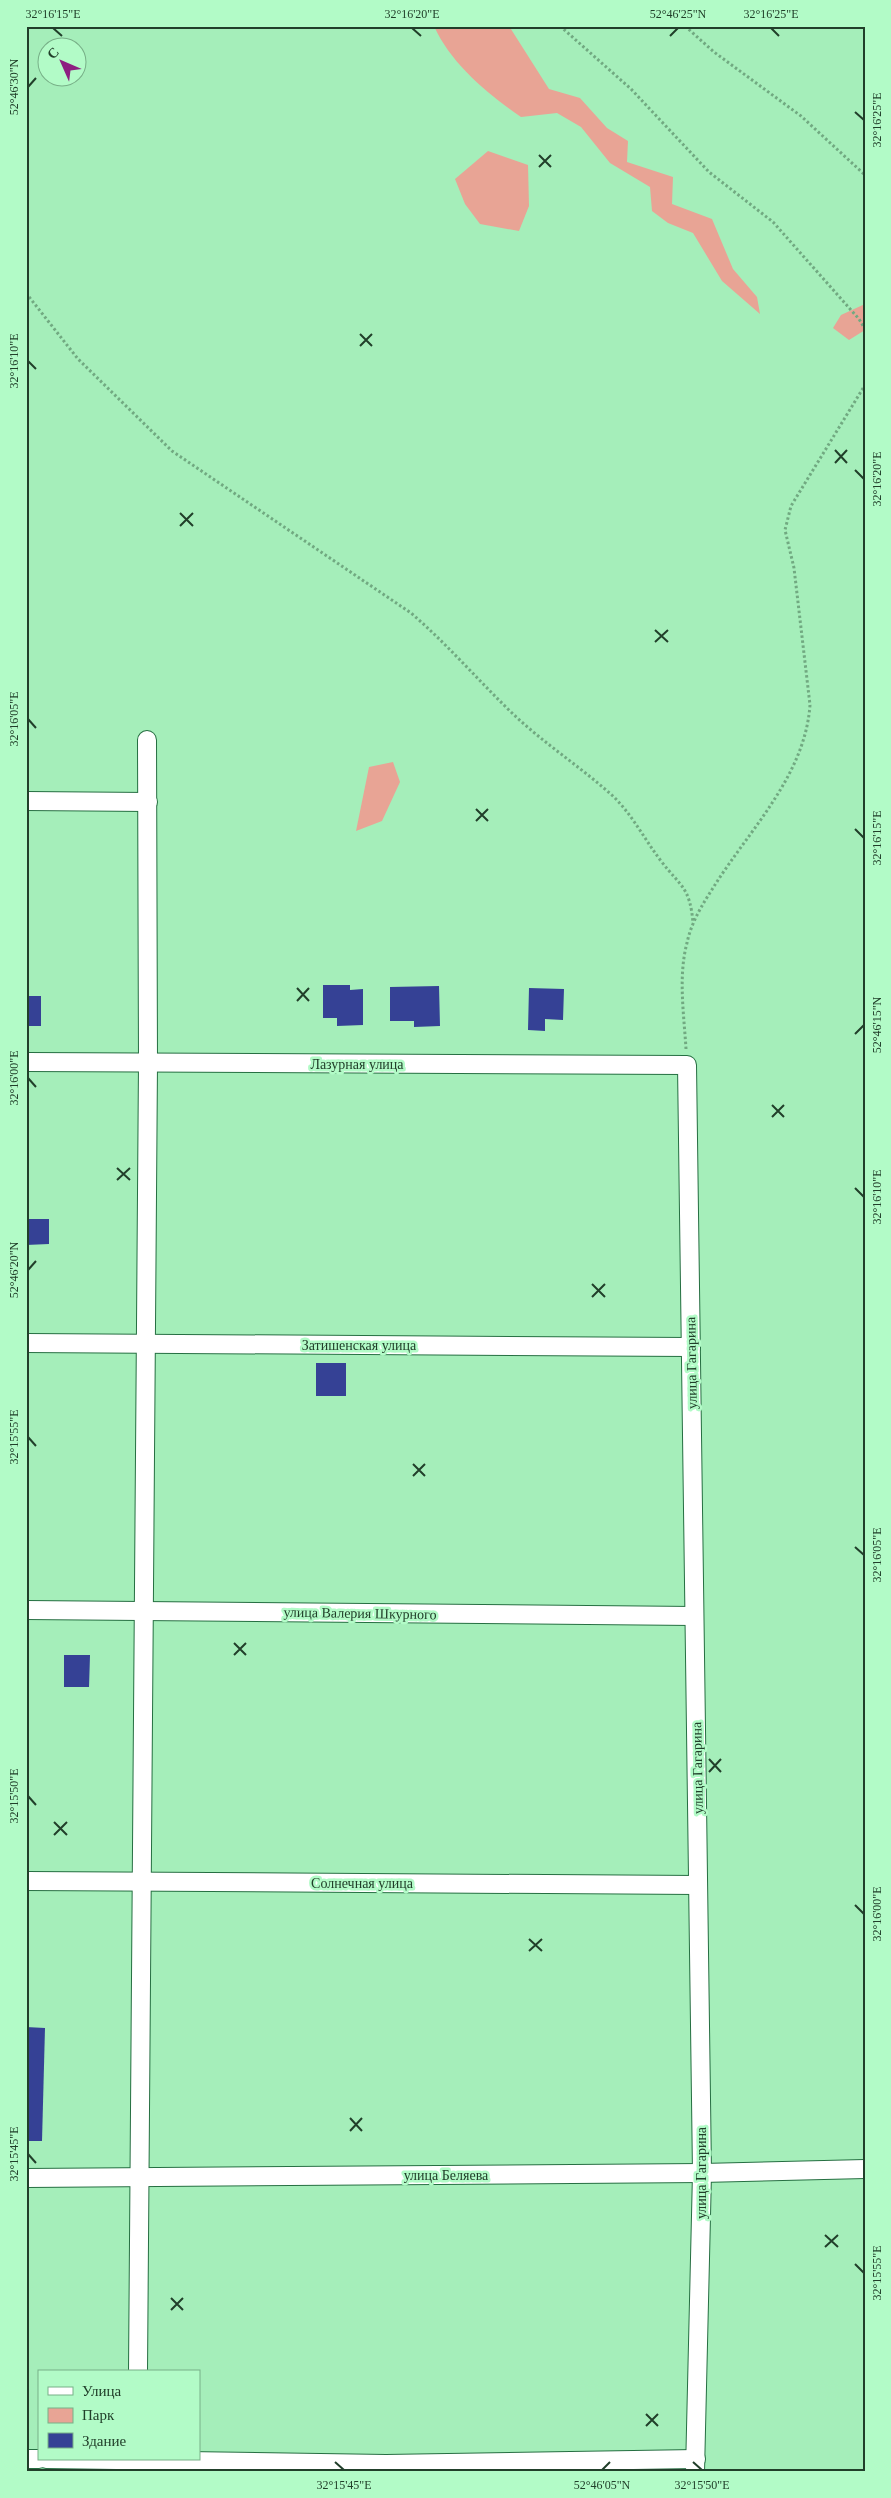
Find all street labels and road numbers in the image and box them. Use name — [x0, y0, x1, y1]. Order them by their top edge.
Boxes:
street label: Лазурная улица — [310, 1057, 404, 1072]
street label: улица Гагарина — [683, 1316, 700, 1409]
street label: Затишенская улица — [302, 1338, 417, 1353]
street label: улица Валерия Шкурного — [283, 1605, 437, 1622]
street label: улица Гагарина — [689, 1721, 706, 1814]
street label: Солнечная улица — [311, 1876, 414, 1891]
street label: улица Гагарина — [694, 2126, 709, 2219]
street label: улица Беляева — [404, 2168, 489, 2183]

